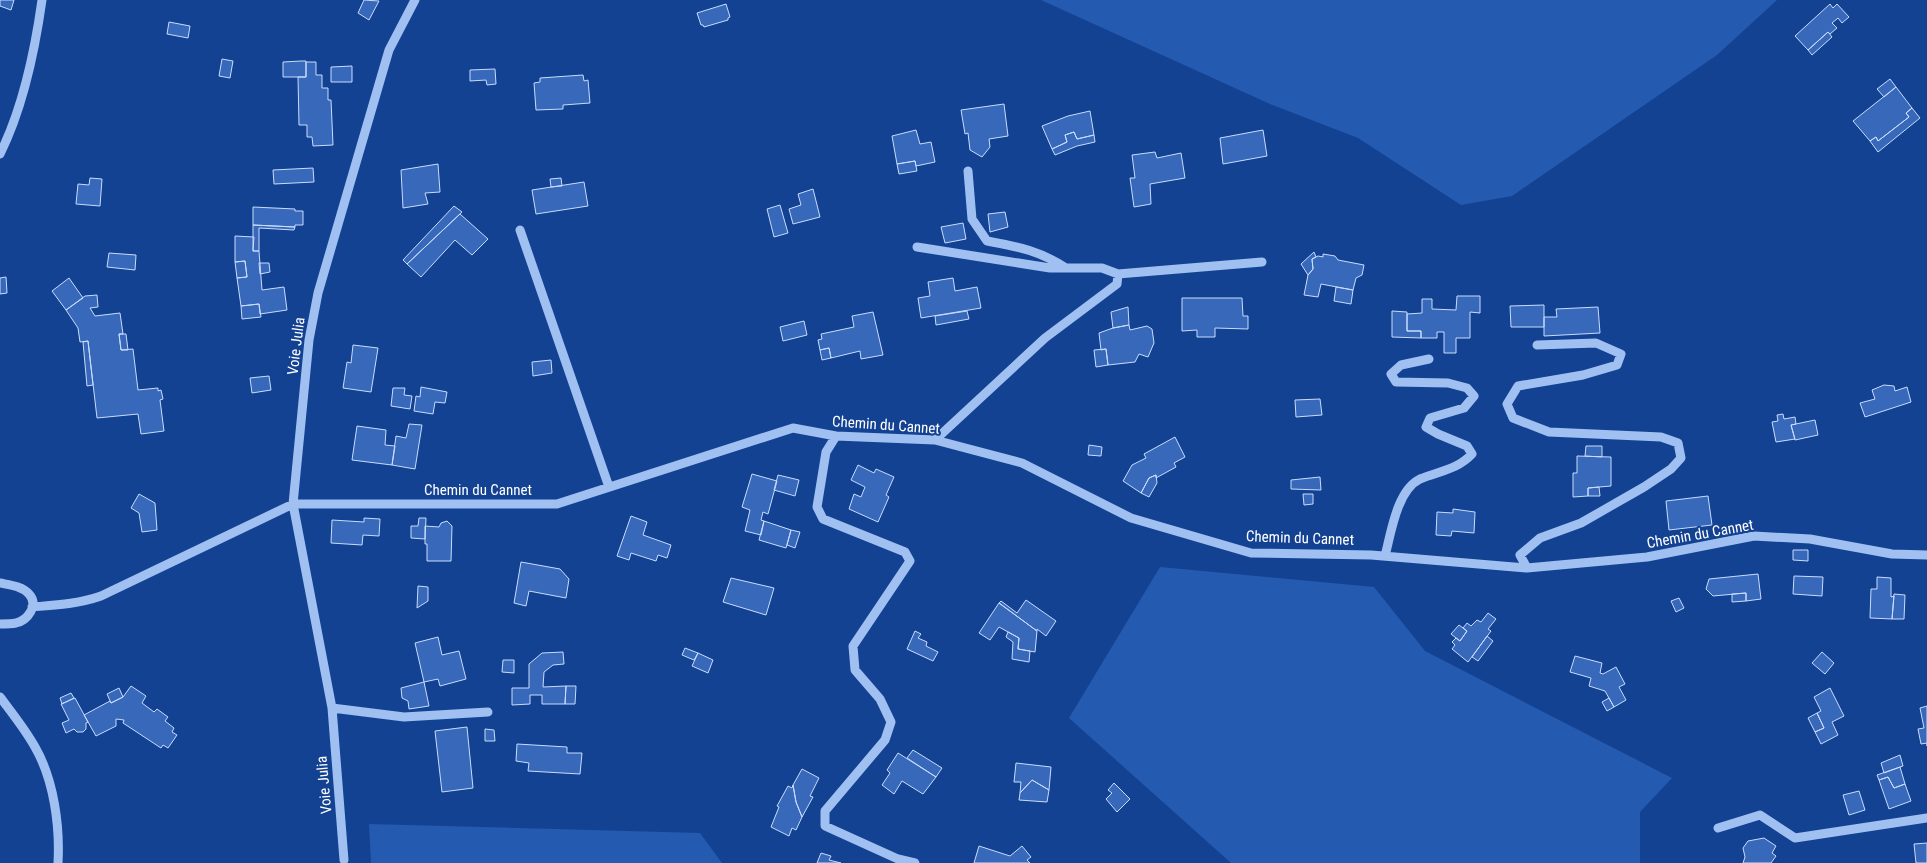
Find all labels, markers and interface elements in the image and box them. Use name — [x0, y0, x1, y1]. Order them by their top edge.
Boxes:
street label: Voie Julia — [284, 316, 308, 376]
street label: Chemin du Cannet — [831, 412, 941, 438]
street label: Chemin du Cannet — [424, 481, 532, 499]
street label: Chemin du Cannet — [1645, 516, 1755, 552]
street label: Chemin du Cannet — [1246, 527, 1354, 549]
street label: Voie Julia — [313, 755, 335, 815]

